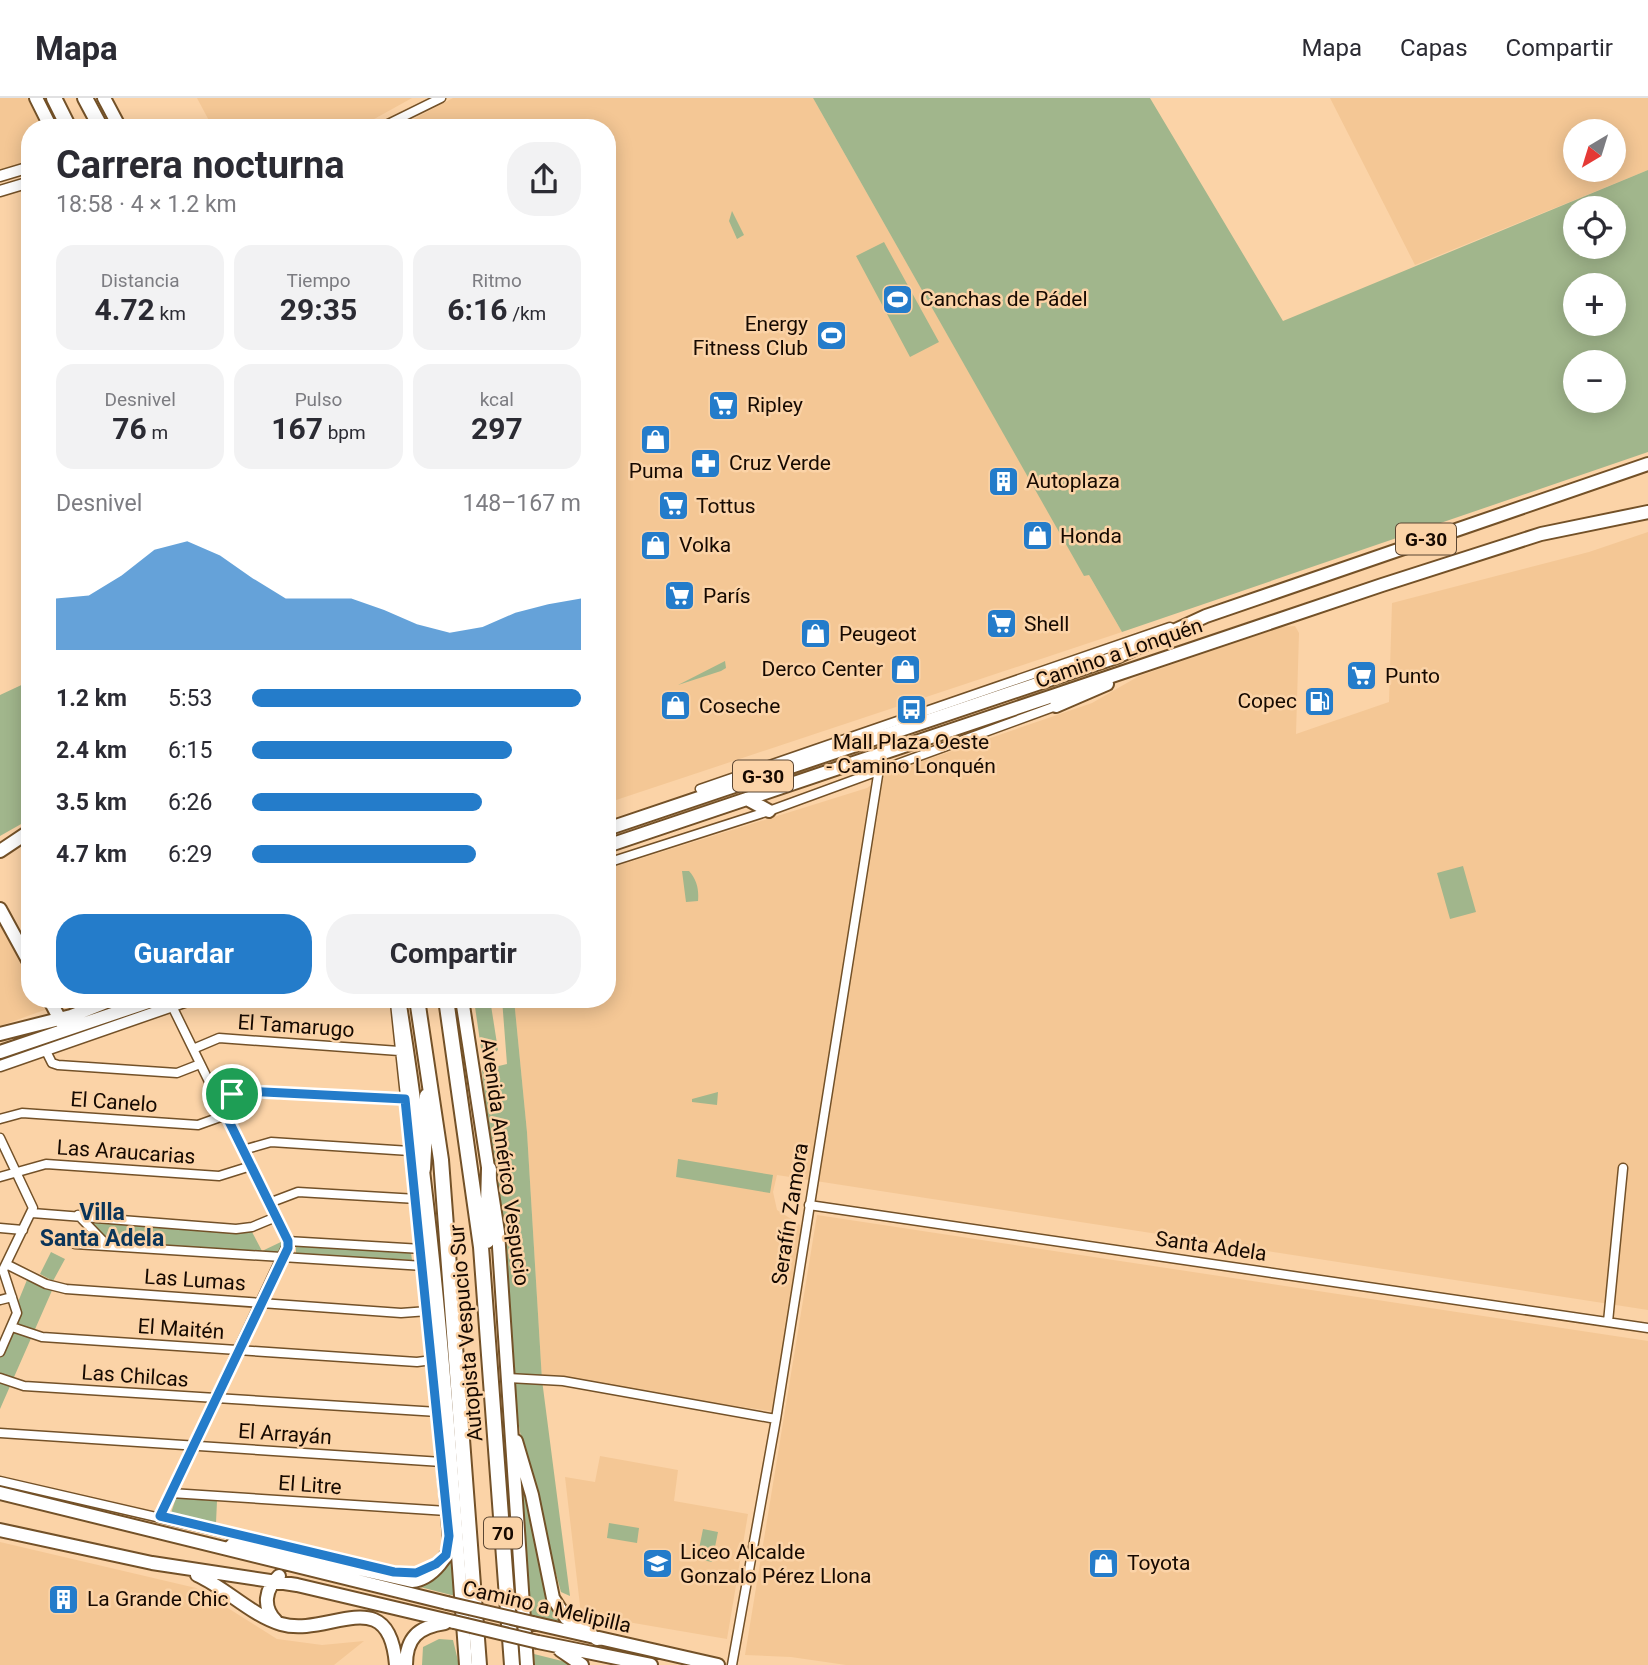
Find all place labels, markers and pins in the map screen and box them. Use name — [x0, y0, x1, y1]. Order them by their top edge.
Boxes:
sports icon: Canchas de Pádel — [880, 282, 914, 316]
place label: Canchas de Pádel — [920, 287, 1088, 311]
place label: Energy Fitness Club — [693, 312, 808, 360]
sports icon: Energy Fitness Club — [814, 319, 848, 353]
supermarket icon: Ripley — [707, 388, 741, 422]
place label: Ripley — [747, 393, 803, 417]
shop icon: Puma — [639, 422, 673, 456]
pharmacy icon: Cruz Verde — [689, 446, 723, 480]
place label: Cruz Verde — [729, 451, 831, 475]
place label: Puma — [629, 459, 683, 483]
building icon: Autoplaza — [986, 464, 1020, 498]
place label: Autoplaza — [1026, 469, 1120, 493]
supermarket icon: Tottus — [656, 489, 690, 523]
place label: Tottus — [696, 494, 756, 518]
shop icon: Honda — [1020, 519, 1054, 553]
place label: Honda — [1060, 524, 1122, 548]
shop icon: Volka — [639, 528, 673, 562]
place label: Volka — [679, 533, 731, 557]
supermarket icon: París — [663, 579, 697, 613]
place label: París — [703, 584, 751, 608]
supermarket icon: Shell — [984, 607, 1018, 641]
place label: Shell — [1024, 612, 1069, 636]
shop icon: Peugeot — [799, 617, 833, 651]
place label: Peugeot — [839, 622, 917, 646]
shop icon: Derco Center — [889, 652, 923, 686]
place label: Derco Center — [761, 657, 883, 681]
supermarket icon: Punto — [1345, 659, 1379, 693]
place label: Punto — [1385, 664, 1440, 688]
fuel station icon: Copec — [1303, 684, 1337, 718]
shop icon: Coseche — [659, 689, 693, 723]
place label: Copec — [1237, 689, 1297, 713]
bus stop icon: Mall Plaza Oeste - Camino Lonquén — [894, 693, 928, 727]
place label: Coseche — [699, 694, 780, 718]
place label: Mall Plaza Oeste - Camino Lonquén — [826, 730, 996, 778]
pin — [202, 1064, 262, 1124]
place label: Liceo Alcalde Gonzalo Pérez Llona — [680, 1540, 871, 1588]
shop icon: Toyota — [1087, 1546, 1121, 1580]
school or university icon: Liceo Alcalde Gonzalo Pérez Llona — [640, 1547, 674, 1581]
place label: Toyota — [1127, 1551, 1190, 1575]
building icon: La Grande Chic — [47, 1582, 81, 1616]
place label: La Grande Chic — [87, 1587, 229, 1611]

